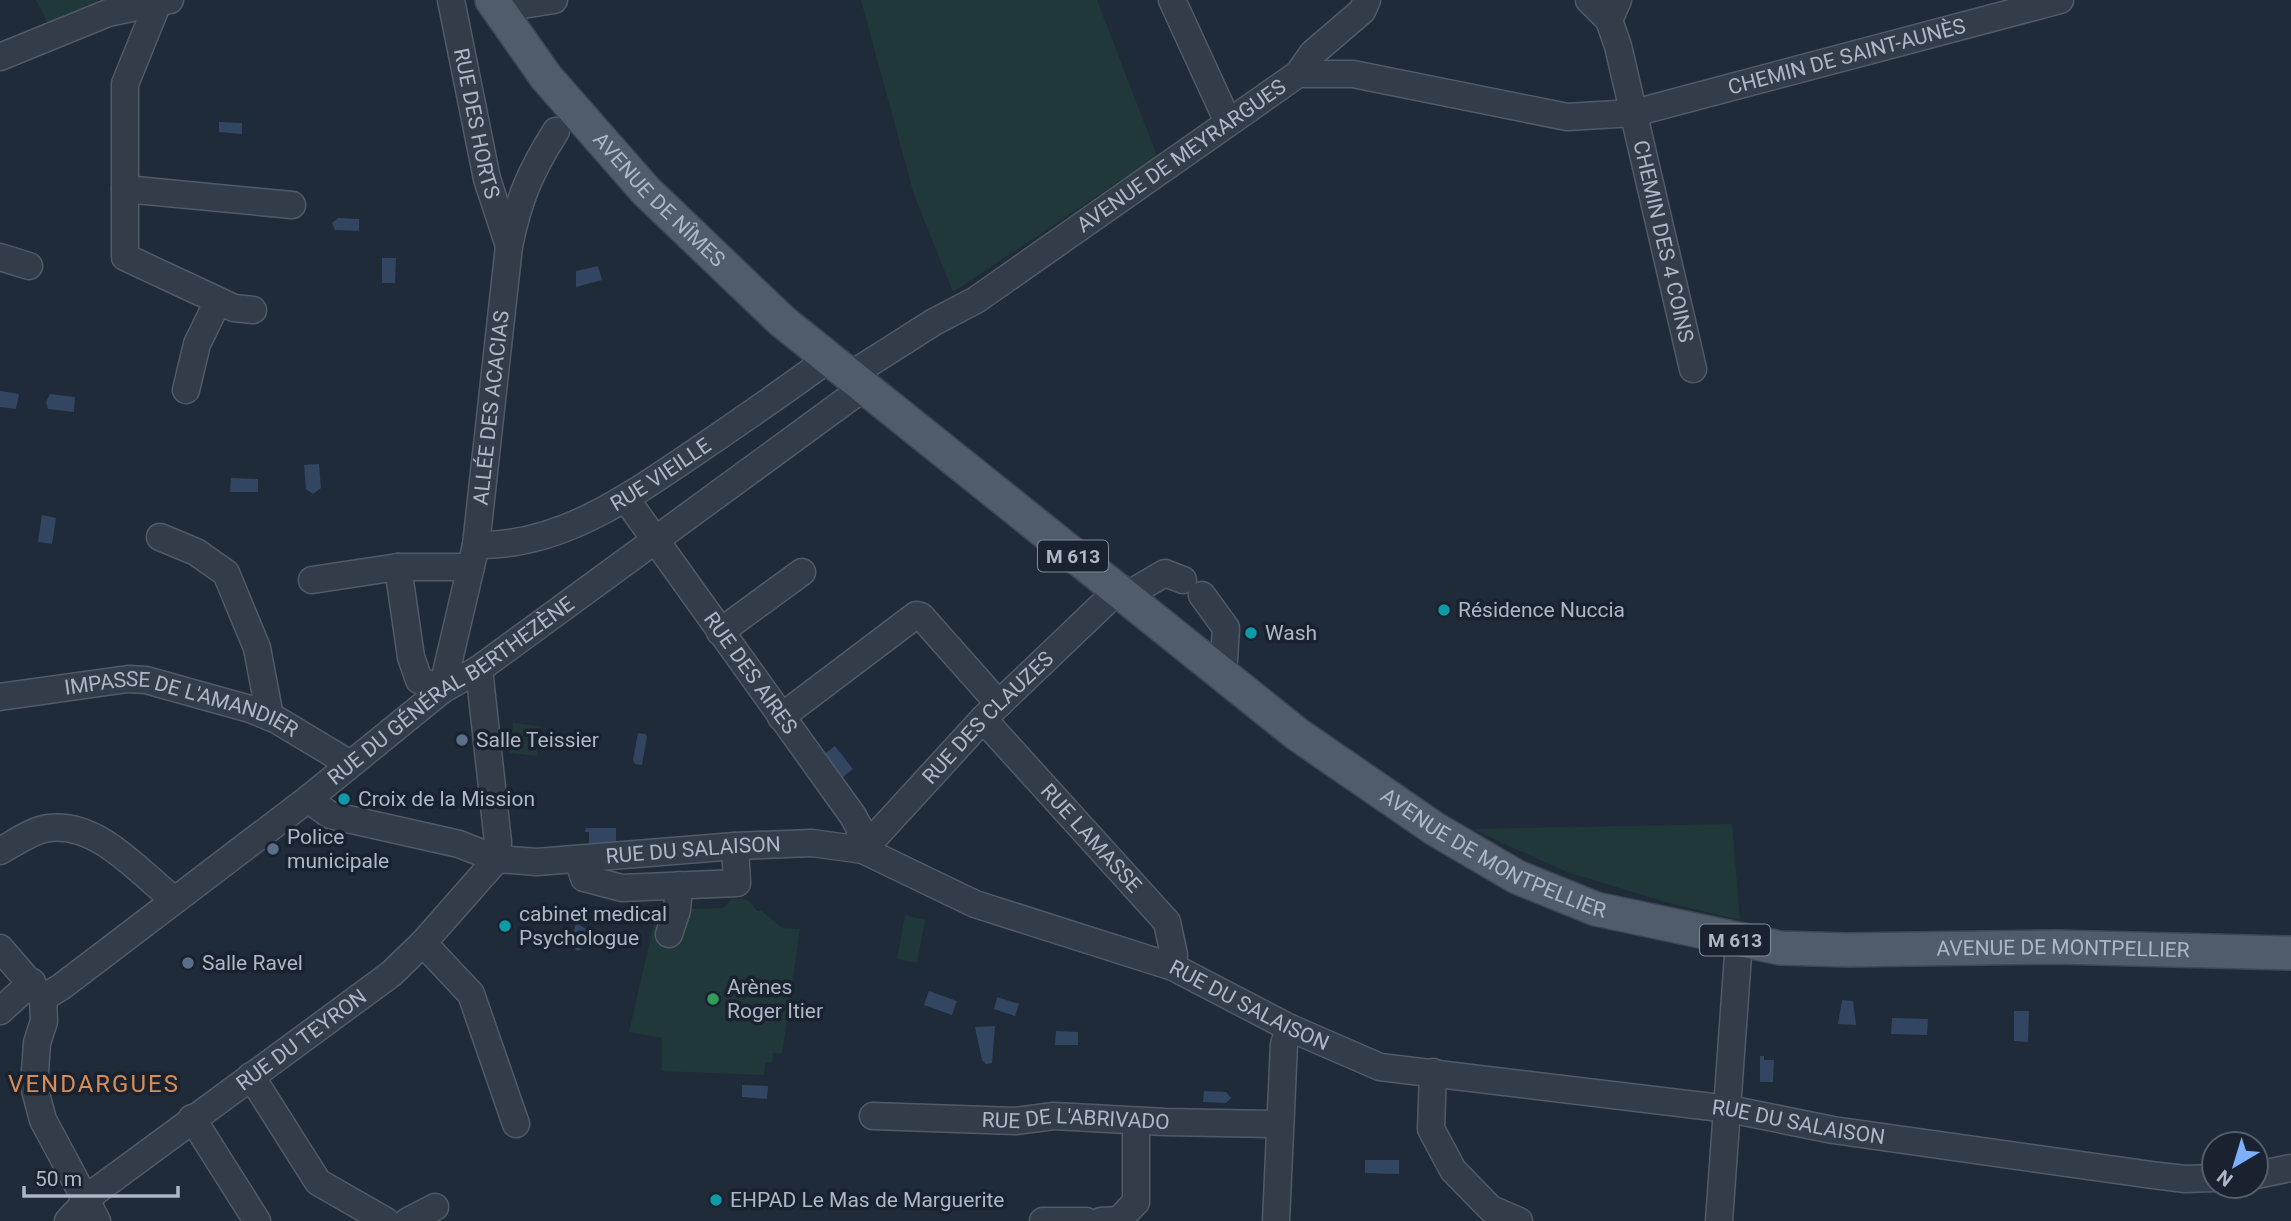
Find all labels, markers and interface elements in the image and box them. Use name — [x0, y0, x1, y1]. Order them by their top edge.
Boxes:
street label: CHEMIN DE SAINT-AUNÈS — [1725, 14, 1968, 100]
street label: RUE DES HORTS — [449, 46, 505, 202]
street label: AVENUE DE MEYRARGUES — [1072, 74, 1290, 237]
street label: AVENUE DE NÎMES — [588, 128, 730, 272]
street label: CHEMIN DES 4 COINS — [1628, 138, 1698, 345]
street label: ALLÉE DES ACACIAS — [468, 309, 514, 506]
street label: RUE VIEILLE — [606, 433, 715, 516]
road number: M 613 — [1038, 540, 1108, 572]
street label: RUE DU GÉNÉRAL BERTHEZÈNE — [323, 592, 579, 790]
place label: Résidence Nuccia — [1458, 598, 1625, 622]
marker: Résidence Nuccia — [1436, 602, 1452, 618]
street label: RUE DES AIRES — [699, 607, 802, 738]
place label: Wash — [1265, 621, 1317, 645]
marker: Wash — [1243, 625, 1259, 641]
street label: RUE DES CLAUZES — [917, 646, 1058, 789]
street label: IMPASSE DE L'AMANDIER — [63, 667, 302, 742]
place label: Salle Teissier — [476, 728, 599, 752]
marker: Salle Teissier — [454, 732, 470, 748]
street label: RUE LAMASSE — [1036, 779, 1146, 898]
street label: AVENUE DE MONTPELLIER — [1376, 783, 1608, 923]
place label: Croix de la Mission — [358, 787, 535, 811]
marker: Croix de la Mission — [336, 791, 352, 807]
place label: Police municipale — [287, 825, 389, 873]
street label: RUE DU SALAISON — [605, 832, 781, 868]
marker: Police municipale — [265, 841, 281, 857]
place label: cabinet medical Psychologue — [519, 902, 667, 950]
marker: cabinet medical Psychologue — [497, 918, 513, 934]
road number: M 613 — [1700, 924, 1770, 956]
street label: AVENUE DE MONTPELLIER — [1936, 935, 2190, 962]
place label: Salle Ravel — [202, 951, 303, 975]
marker: Salle Ravel — [180, 955, 196, 971]
street label: RUE DU SALAISON — [1165, 955, 1332, 1055]
place label: Arènes Roger Itier — [727, 975, 823, 1023]
street label: RUE DU TEYRON — [232, 984, 371, 1096]
marker: Arènes Roger Itier — [705, 991, 721, 1007]
district label: VENDARGUES — [8, 1070, 180, 1098]
street label: RUE DU SALAISON — [1711, 1095, 1887, 1149]
street label: RUE DE L'ABRIVADO — [981, 1104, 1170, 1134]
north arrow — [2200, 1130, 2270, 1200]
scale bar — [24, 1154, 178, 1198]
text: N — [2212, 1165, 2237, 1191]
text: 50 m — [35, 1167, 82, 1191]
place label: EHPAD Le Mas de Marguerite — [730, 1188, 1005, 1212]
marker: EHPAD Le Mas de Marguerite — [708, 1192, 724, 1208]

